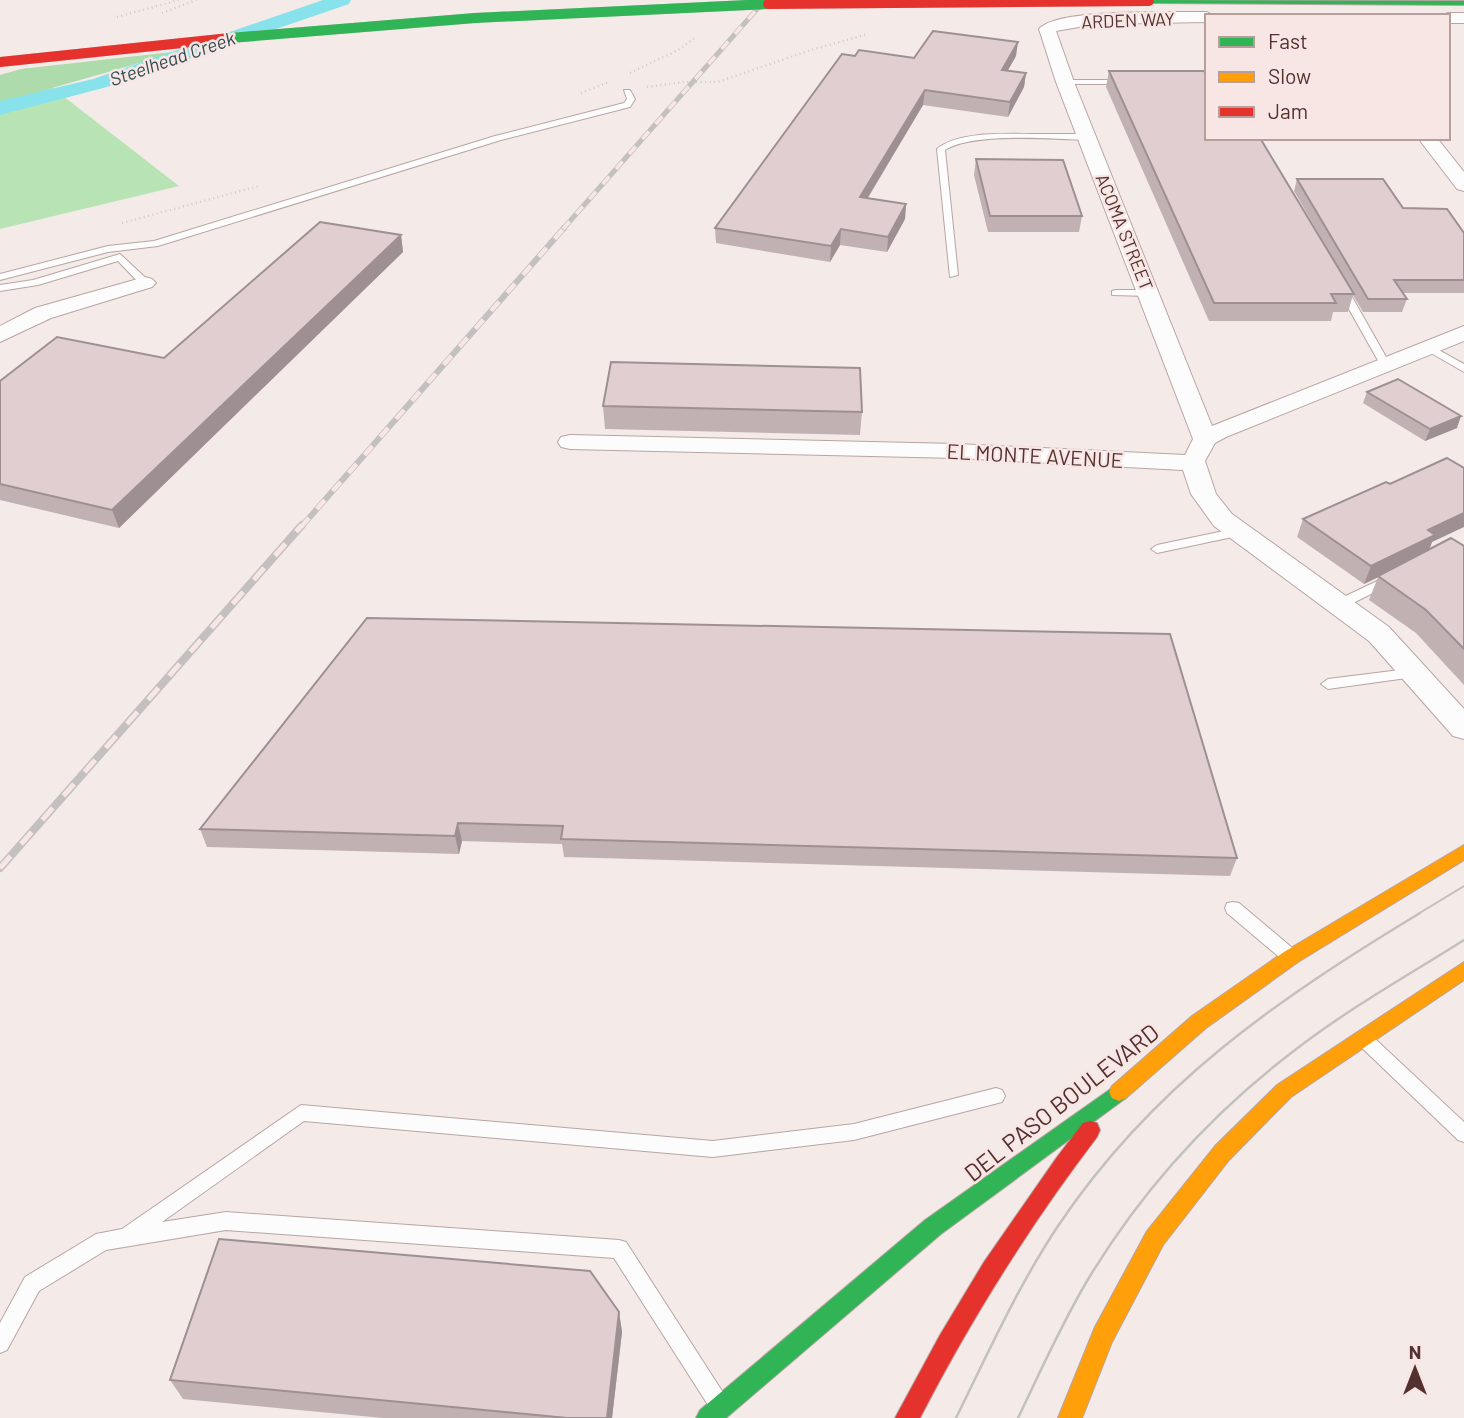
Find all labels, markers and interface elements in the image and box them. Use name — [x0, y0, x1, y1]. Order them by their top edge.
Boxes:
street label: ARDEN WAY — [1081, 7, 1175, 33]
legend — [1205, 14, 1450, 140]
water label: Steelhead Creek — [106, 26, 238, 90]
text: Fast — [1268, 28, 1308, 53]
text: Slow — [1268, 63, 1311, 88]
text: Jam — [1268, 98, 1308, 123]
street label: ACOMA STREET — [1092, 171, 1158, 293]
street label: EL MONTE AVENUE — [946, 438, 1124, 472]
street label: DEL PASO BOULEVARD — [958, 1017, 1164, 1187]
north arrow — [1380, 1334, 1450, 1404]
text: N — [1409, 1340, 1421, 1363]

